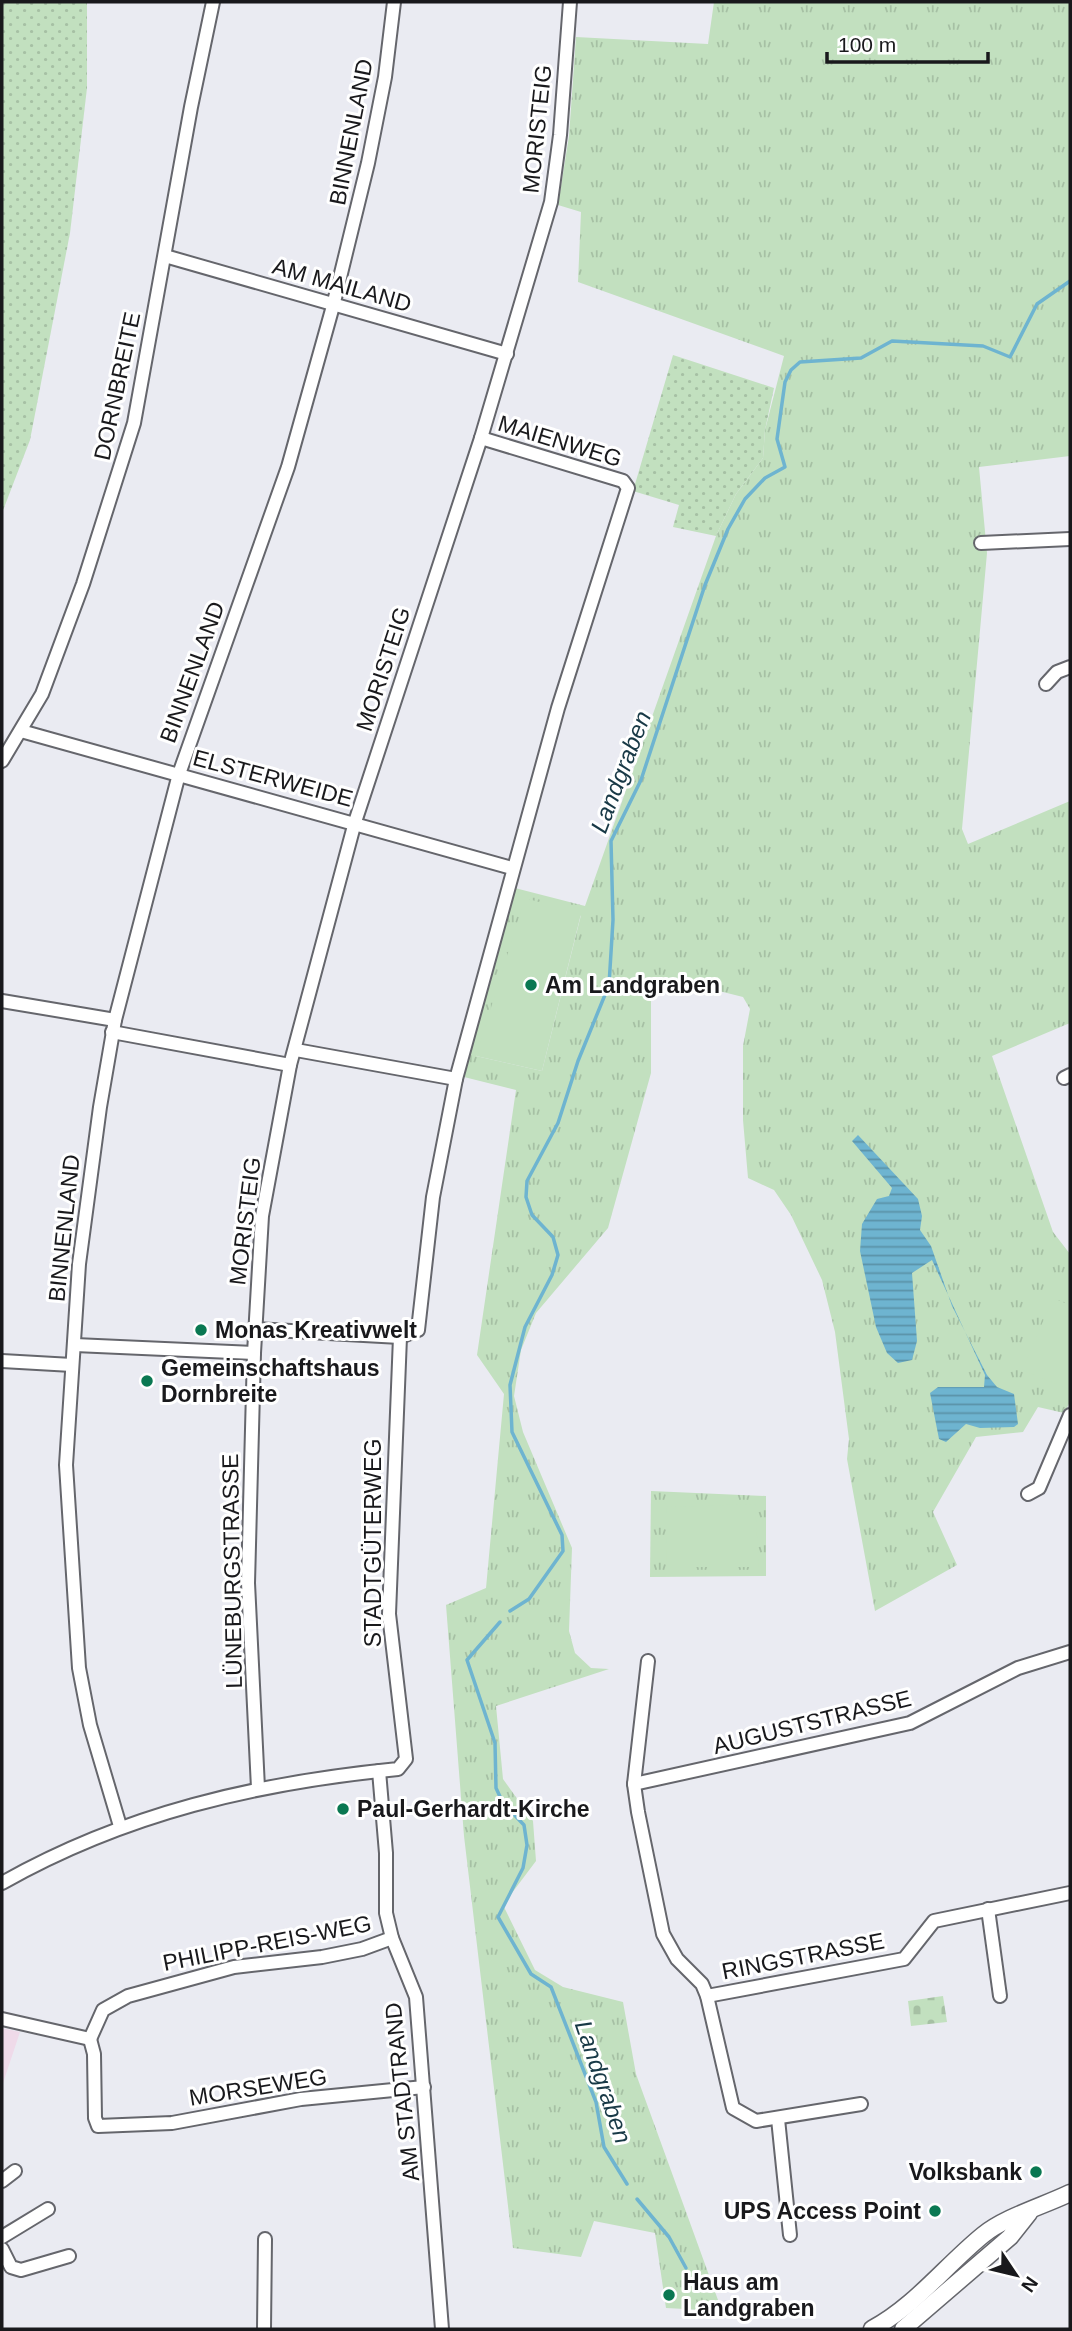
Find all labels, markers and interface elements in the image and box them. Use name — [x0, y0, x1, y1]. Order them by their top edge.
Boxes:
scale bar — [827, 21, 988, 65]
text: 100 m — [838, 33, 896, 56]
street label: BINNENLAND — [324, 57, 378, 207]
street label: MORISTEIG — [517, 63, 557, 195]
street label: AM MAILAND — [270, 253, 414, 317]
street label: DORNBREITE — [89, 310, 145, 462]
street label: MAIENWEG — [495, 410, 625, 472]
street label: BINNENLAND — [154, 598, 230, 746]
street label: MORISTEIG — [351, 604, 415, 734]
water label: Landgraben — [585, 707, 656, 836]
street label: ELSTERWEIDE — [190, 744, 356, 812]
place label: Am Landgraben — [545, 972, 720, 998]
marker: Am Landgraben — [523, 977, 539, 993]
street label: BINNENLAND — [43, 1153, 85, 1303]
street label: MORISTEIG — [224, 1155, 266, 1287]
place label: Monas Kreativwelt — [215, 1317, 417, 1343]
marker: Monas Kreativwelt — [193, 1322, 209, 1338]
place label: Gemeinschaftshaus Dornbreite — [161, 1355, 380, 1407]
marker: Gemeinschaftshaus Dornbreite — [139, 1373, 155, 1389]
street label: STADTGÜTERWEG — [360, 1439, 386, 1647]
street label: LÜNEBURGSTRASSE — [217, 1453, 247, 1689]
street label: AUGUSTSTRASSE — [710, 1685, 914, 1759]
place label: Paul-Gerhardt-Kirche — [357, 1796, 590, 1822]
marker: Paul-Gerhardt-Kirche — [335, 1801, 351, 1817]
street label: PHILIPP-REIS-WEG — [160, 1910, 374, 1976]
street label: RINGSTRASSE — [720, 1928, 886, 1984]
street label: AM STADTRAND — [380, 2001, 424, 2183]
water label: Landgraben — [570, 2017, 637, 2147]
street label: MORSEWEG — [187, 2063, 329, 2111]
place label: Volksbank — [909, 2159, 1022, 2185]
marker: Volksbank — [1028, 2164, 1044, 2180]
place label: UPS Access Point — [724, 2198, 921, 2224]
marker: UPS Access Point — [927, 2203, 943, 2219]
north arrow — [981, 2240, 1051, 2310]
place label: Haus am Landgraben — [683, 2269, 815, 2321]
text: N — [1017, 2273, 1042, 2296]
marker: Haus am Landgraben — [661, 2287, 677, 2303]

